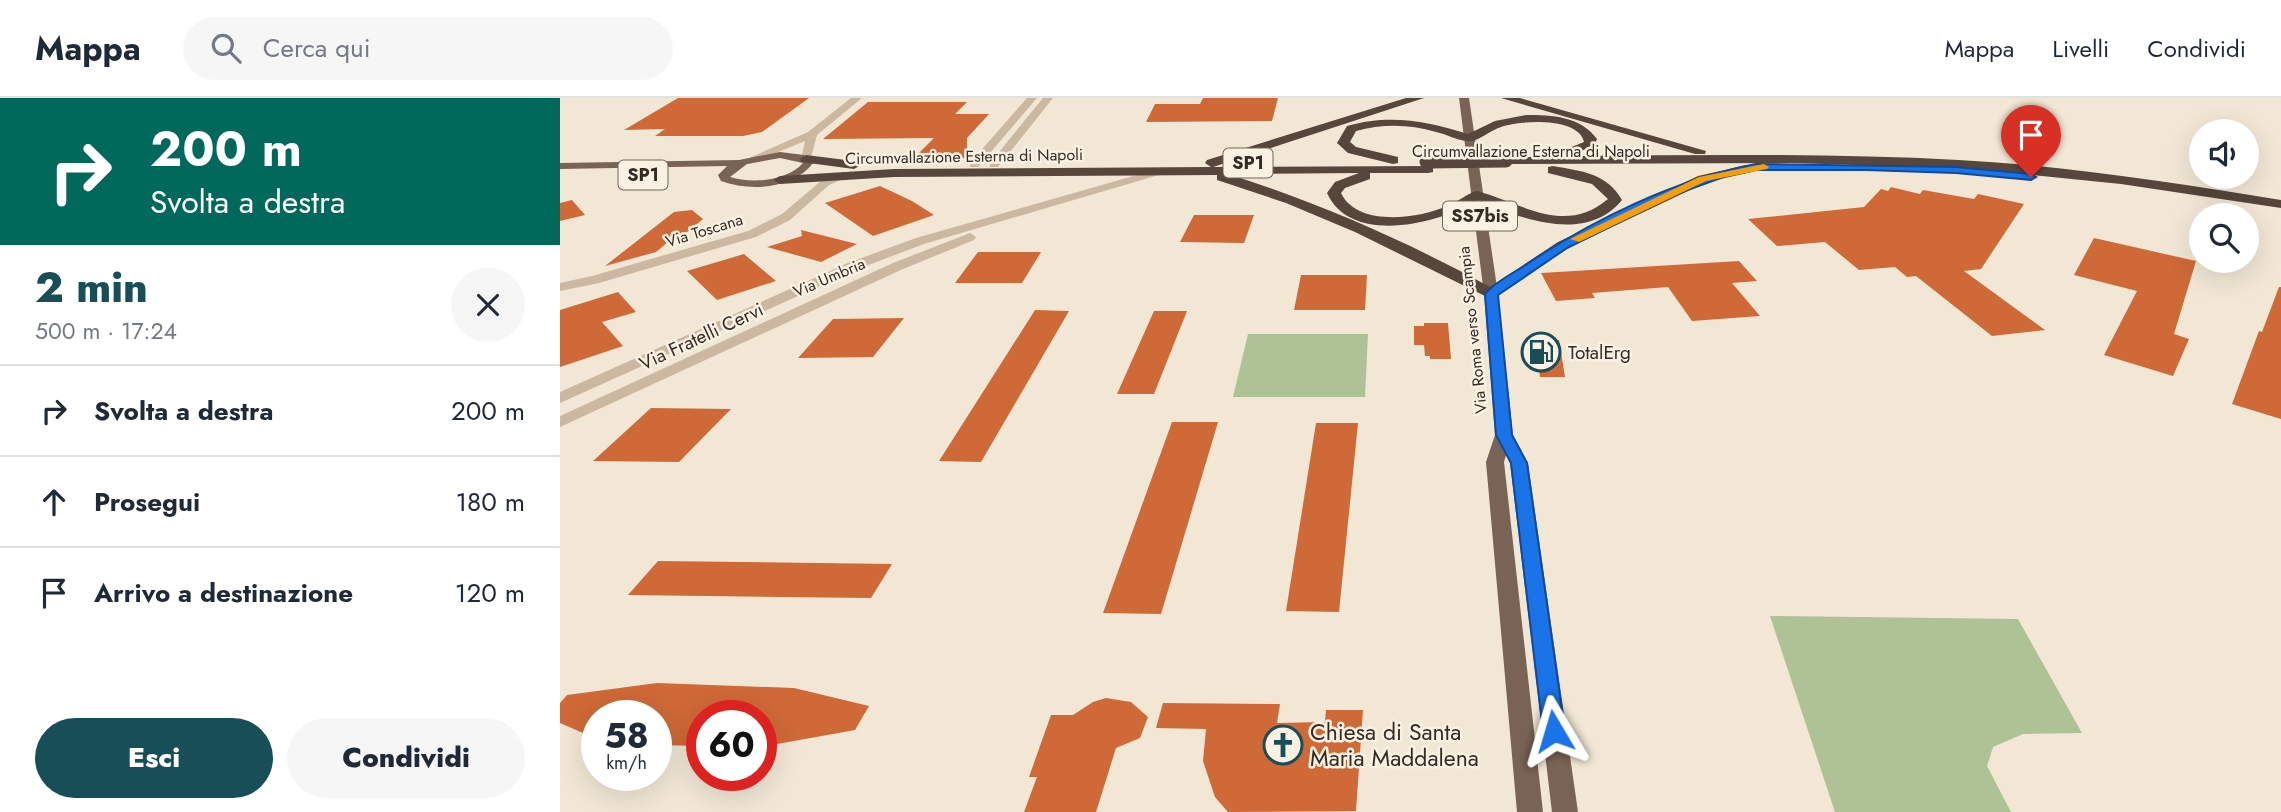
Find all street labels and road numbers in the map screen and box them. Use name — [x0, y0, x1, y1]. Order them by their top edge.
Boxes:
street label: Circumvallazione Esterna di Napoli — [1412, 140, 1650, 163]
street label: Circumvallazione Esterna di Napoli — [845, 143, 1083, 170]
road number: SP1 — [1224, 149, 1272, 178]
road number: SP1 — [618, 160, 668, 190]
road number: SS7bis — [1443, 202, 1517, 230]
street label: Via Toscana — [663, 208, 746, 253]
street label: Via Roma verso Scampia — [1452, 245, 1493, 415]
street label: Via Umbria — [790, 252, 869, 303]
street label: Via Fratelli Cervi — [635, 296, 768, 377]

